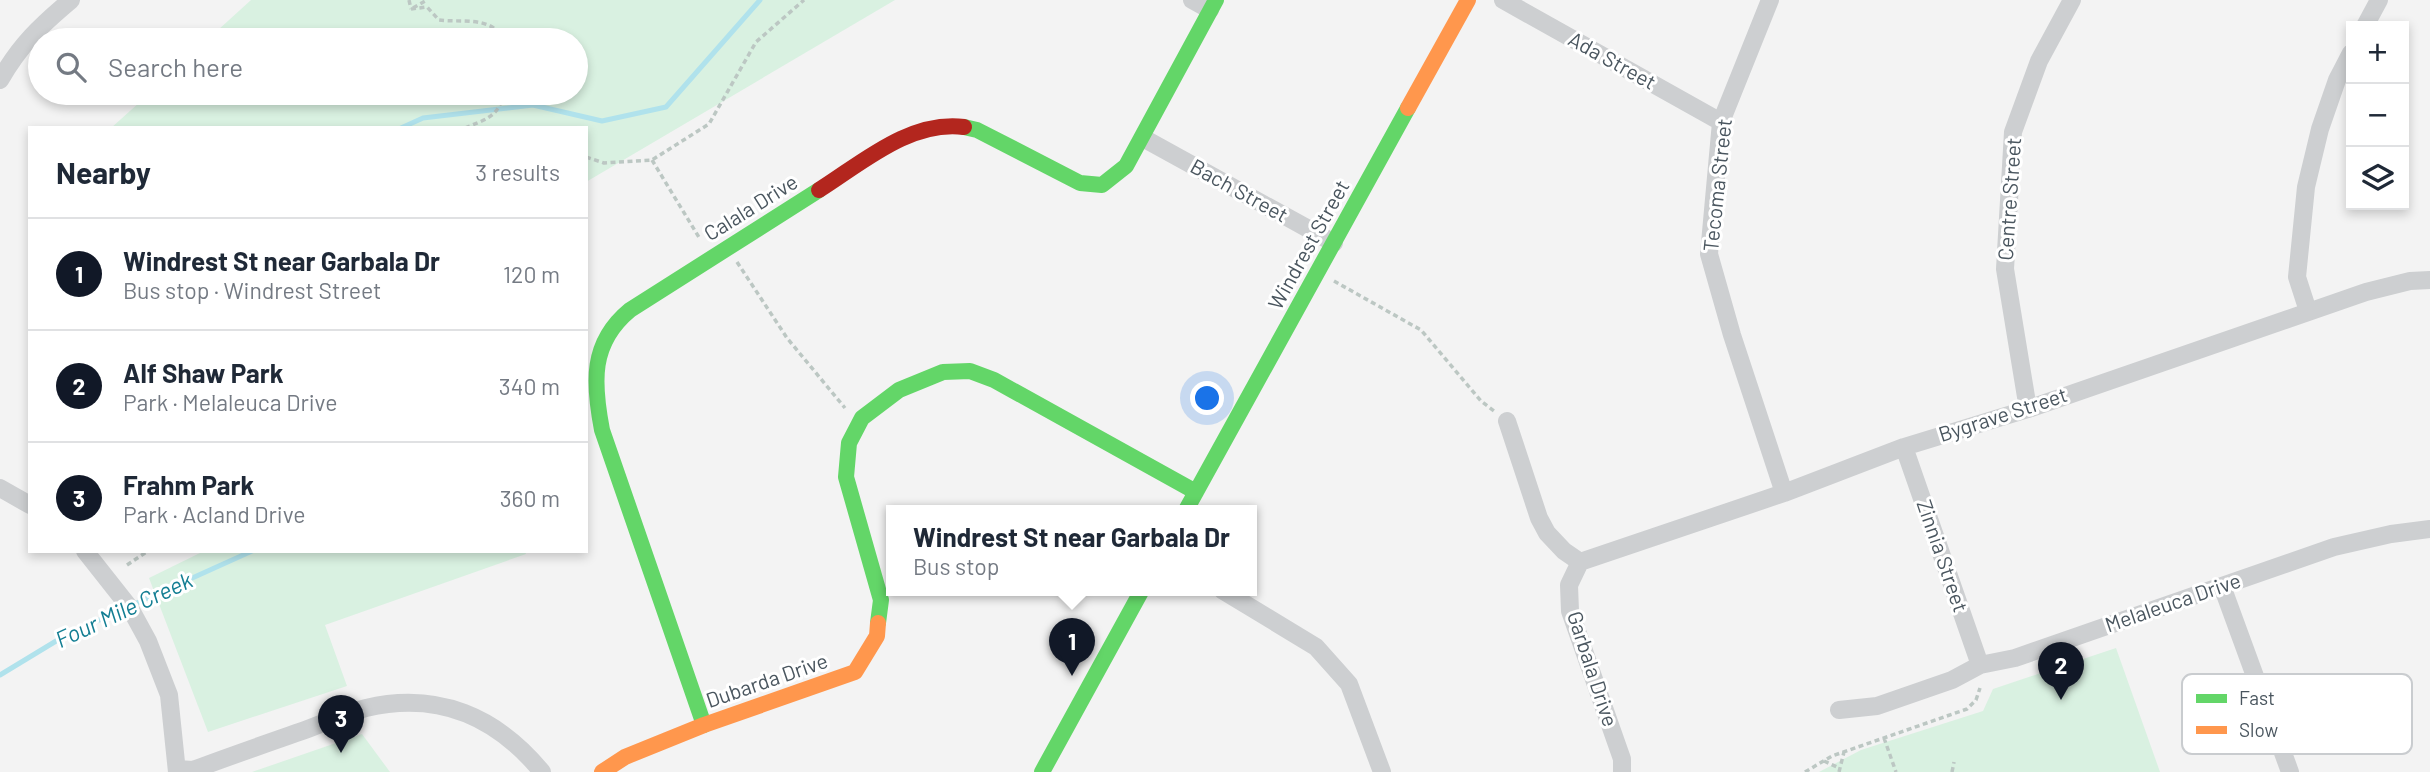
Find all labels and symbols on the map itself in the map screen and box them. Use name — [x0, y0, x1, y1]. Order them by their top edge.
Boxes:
street label: Ada Street — [1565, 25, 1661, 94]
street label: Tecoma Street — [1697, 117, 1736, 253]
street label: Centre Street — [1992, 137, 2025, 261]
street label: Bach Street — [1187, 153, 1293, 227]
street label: Calala Drive — [699, 168, 802, 245]
street label: Windrest Street — [1262, 175, 1354, 313]
your location — [1190, 381, 1224, 415]
street label: Bygrave Street — [1935, 381, 2070, 446]
street label: Zinnia Street — [1913, 496, 1974, 615]
water label: Four Mile Creek — [51, 565, 197, 653]
street label: Melaleuca Drive — [2101, 567, 2244, 636]
street label: Garbala Drive — [1563, 608, 1624, 729]
pin: 1 — [1049, 618, 1095, 676]
pin: 2 — [2038, 642, 2084, 700]
street label: Dubarda Drive — [702, 647, 831, 712]
legend — [2182, 674, 2412, 754]
text: Fast — [2239, 686, 2275, 709]
pin: 3 — [318, 695, 364, 753]
text: Slow — [2239, 718, 2278, 741]

